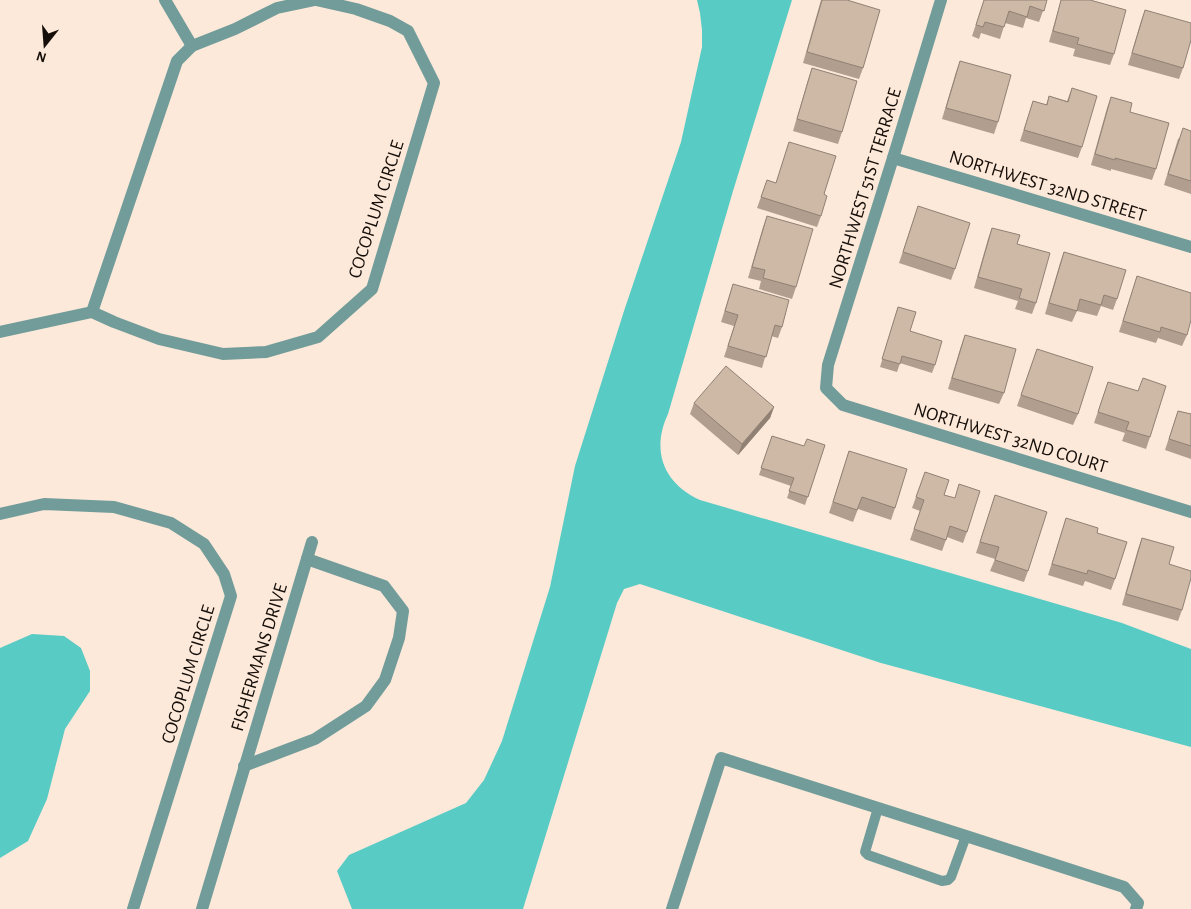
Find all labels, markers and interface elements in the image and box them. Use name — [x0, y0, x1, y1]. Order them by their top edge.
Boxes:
north arrow — [20, 20, 70, 70]
text: N — [35, 48, 48, 65]
street label: NORTHWEST 51ST TERRACE — [826, 86, 905, 291]
street label: COCOPLUM CIRCLE — [345, 138, 408, 281]
street label: NORTHWEST 32ND STREET — [947, 147, 1148, 225]
street label: NORTHWEST 32ND COURT — [911, 400, 1110, 477]
street label: FISHERMANS DRIVE — [228, 581, 291, 734]
street label: COCOPLUM CIRCLE — [158, 603, 219, 746]

